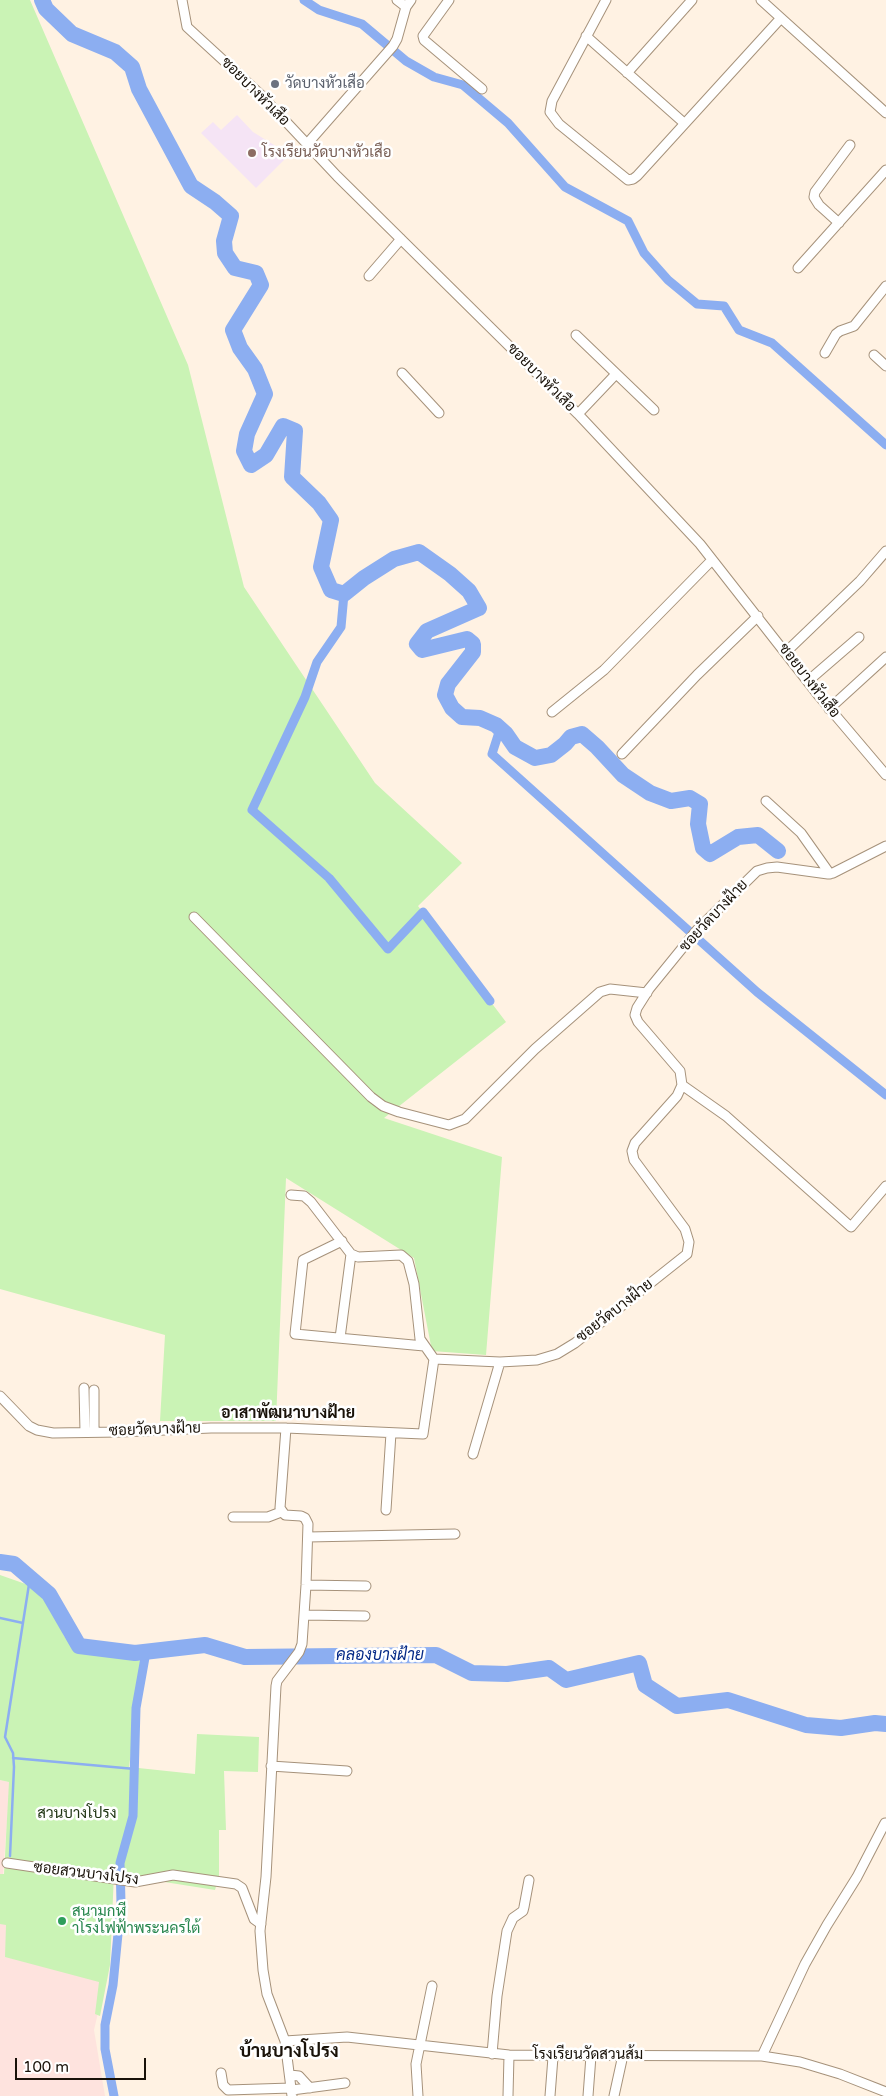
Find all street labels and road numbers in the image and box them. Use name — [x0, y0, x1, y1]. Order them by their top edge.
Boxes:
street label: ซอยบางหัวเสือ — [217, 54, 293, 130]
street label: ซอยบางหัวเสือ — [503, 340, 579, 416]
street label: ซอยบางหัวเสือ — [774, 640, 844, 722]
street label: ซอยวัดบางฝ้าย — [676, 876, 752, 956]
street label: ซอยวัดบางฝ้าย — [573, 1276, 657, 1346]
street label: ซอยวัดบางฝ้าย — [109, 1419, 201, 1441]
street label: ซอยสวนบางโปรง — [32, 1859, 140, 1889]
street label: โรงเรียนวัดสวนส้ม — [533, 2046, 643, 2064]

